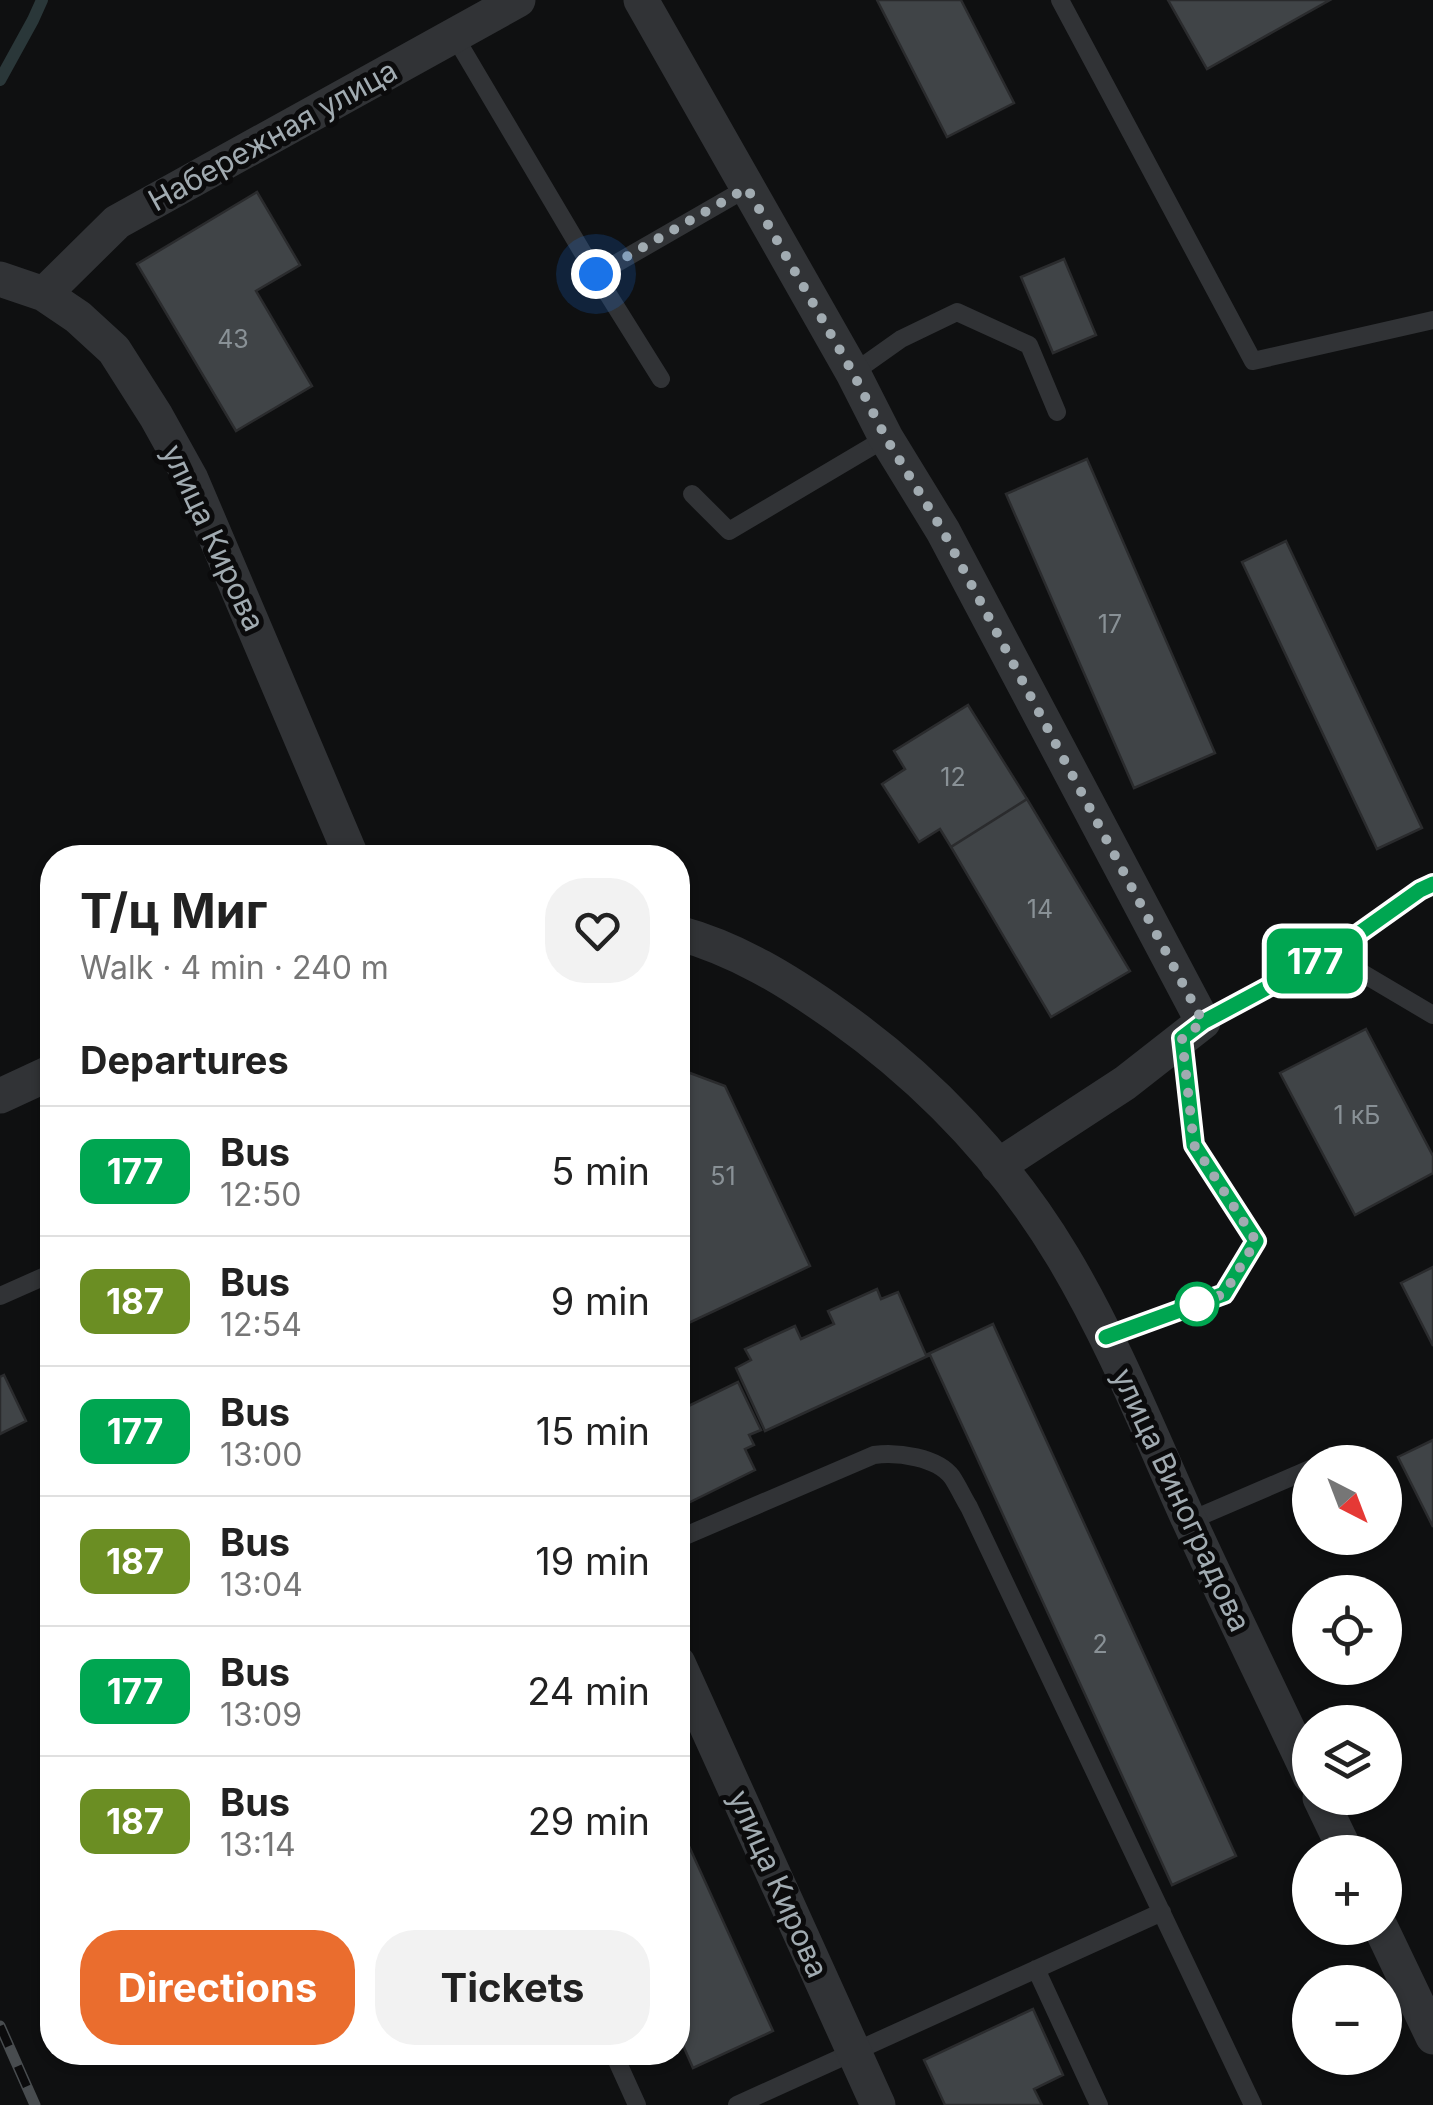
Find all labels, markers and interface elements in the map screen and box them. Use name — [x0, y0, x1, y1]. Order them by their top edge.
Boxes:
street label: Набережная улица — [142, 52, 403, 218]
your location — [571, 249, 621, 299]
house number: 43 — [217, 324, 249, 354]
street label: улица Кирова — [155, 439, 273, 637]
house number: 17 — [1098, 609, 1122, 639]
house number: 12 — [940, 762, 966, 792]
button: heart — [545, 878, 650, 983]
text: Т/ц Миг — [80, 881, 267, 940]
house number: 14 — [1027, 894, 1053, 924]
line badge: 177 — [1258, 928, 1372, 994]
text: 177 — [1287, 940, 1343, 982]
text: Walk · 4 min · 240 m — [80, 948, 389, 987]
text: Departures — [80, 1037, 289, 1083]
house number: 1 кБ — [1334, 1100, 1380, 1130]
text: Bus — [220, 1129, 290, 1175]
text: 5 min — [551, 1148, 650, 1194]
text: 177 — [107, 1150, 163, 1192]
house number: 51 — [710, 1161, 736, 1191]
text: 12:50 — [220, 1175, 301, 1214]
text: Bus — [220, 1259, 290, 1305]
text: 9 min — [551, 1278, 650, 1324]
text: 187 — [106, 1280, 164, 1322]
unlabelled marker — [1176, 1283, 1218, 1325]
text: 12:54 — [220, 1305, 302, 1344]
street label: улица Виноградова — [1105, 1362, 1259, 1637]
text: Bus — [220, 1389, 290, 1435]
text: 15 min — [536, 1408, 650, 1454]
text: 177 — [107, 1410, 163, 1452]
text: 13:00 — [220, 1435, 302, 1474]
north arrow — [1292, 1445, 1402, 1555]
map controls — [1292, 1445, 1402, 2075]
text: Bus — [220, 1519, 290, 1565]
text: 19 min — [535, 1538, 650, 1584]
text: 187 — [106, 1540, 164, 1582]
text: 13:04 — [220, 1565, 303, 1604]
button: locate — [1292, 1575, 1402, 1685]
house number: 2 — [1092, 1629, 1108, 1659]
text: Bus — [220, 1649, 290, 1695]
text: 24 min — [527, 1668, 650, 1714]
text: 177 — [107, 1670, 163, 1712]
text: 13:09 — [220, 1695, 302, 1734]
button: layers — [1292, 1705, 1402, 1815]
text: Bus — [220, 1779, 290, 1825]
street label: улица Кирова — [721, 1784, 836, 1983]
text: 29 min — [528, 1798, 650, 1844]
text: 187 — [106, 1800, 164, 1842]
text: 13:14 — [220, 1825, 296, 1864]
button: + — [1292, 1835, 1402, 1945]
button: Directions — [80, 1930, 355, 2045]
button: Tickets — [375, 1930, 650, 2045]
button: − — [1292, 1965, 1402, 2075]

